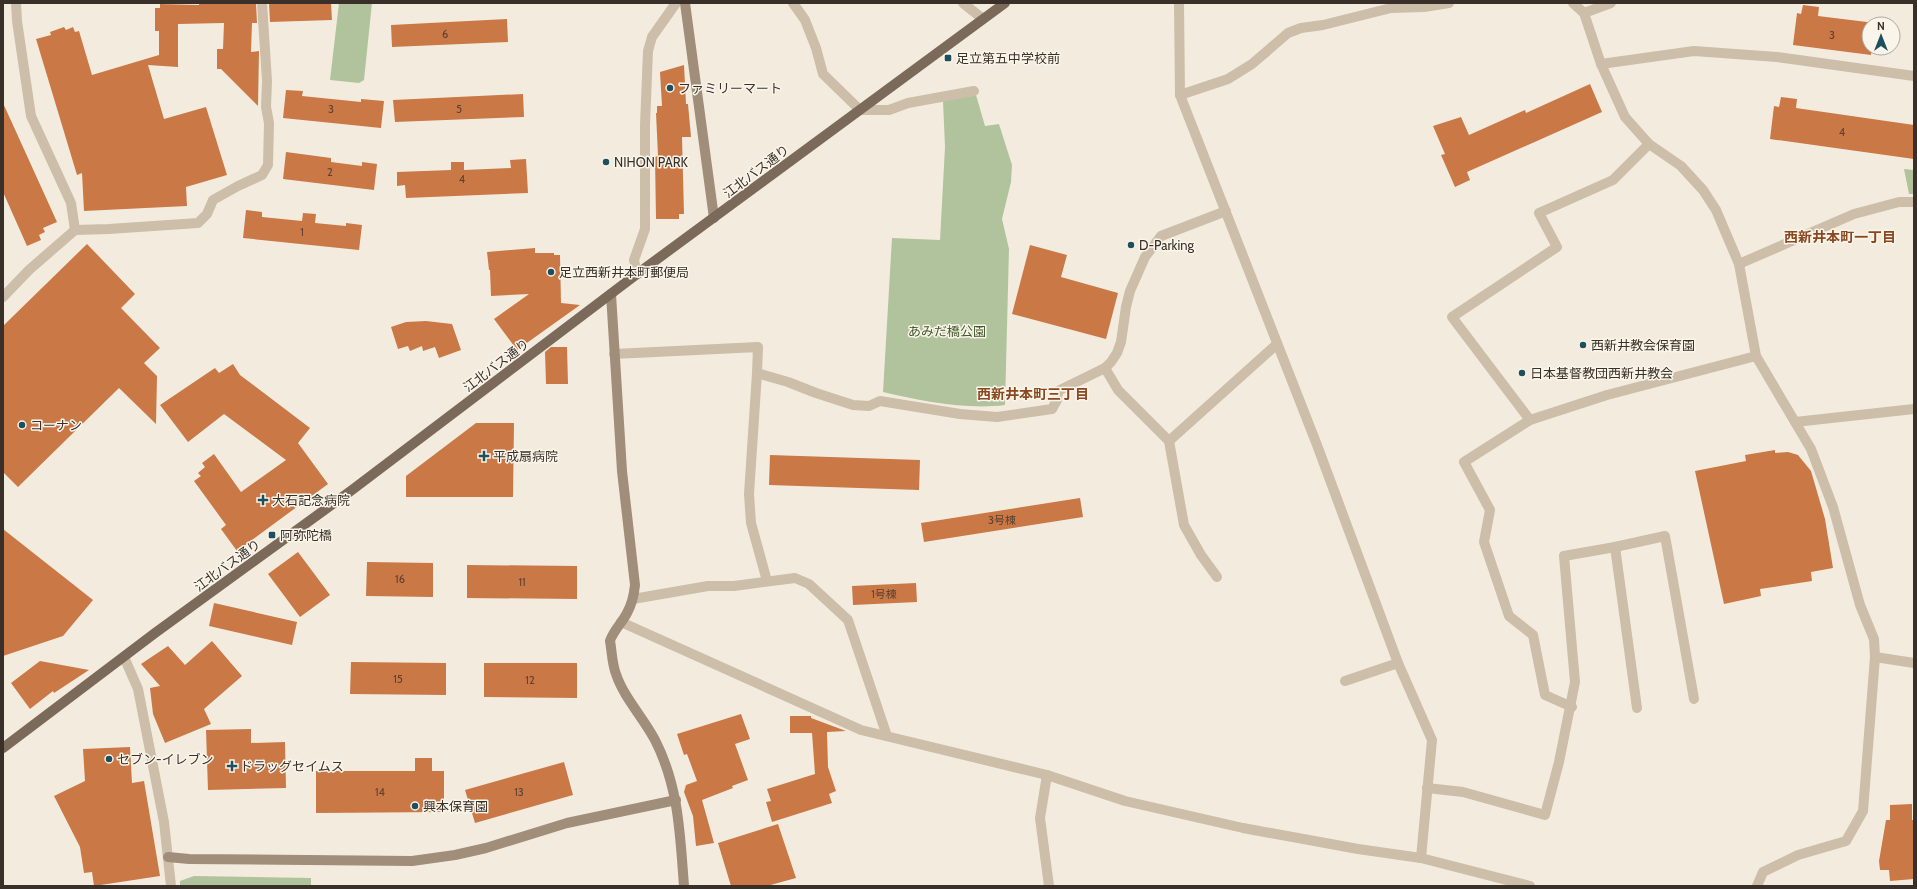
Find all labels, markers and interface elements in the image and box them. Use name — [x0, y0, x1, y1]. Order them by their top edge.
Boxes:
north arrow — [1861, 16, 1901, 56]
text: N — [1877, 19, 1885, 33]
house number: 6 — [442, 27, 448, 41]
house number: 3 — [1829, 28, 1835, 42]
place label: 足立第五中学校前 — [956, 50, 1060, 66]
marker: 足立第五中学校前 — [943, 53, 953, 63]
place label: ファミリーマート — [678, 80, 782, 96]
marker: ファミリーマート — [665, 83, 675, 93]
house number: 3 — [328, 102, 334, 116]
house number: 5 — [456, 102, 462, 116]
house number: 4 — [1839, 125, 1846, 139]
street label: 江北バス通り — [720, 141, 792, 201]
place label: NIHON PARK — [614, 154, 688, 170]
marker: NIHON PARK — [601, 157, 611, 167]
house number: 2 — [327, 165, 333, 179]
house number: 4 — [459, 172, 466, 186]
house number: 1 — [300, 225, 304, 239]
district label: 西新井本町一丁目 — [1784, 228, 1896, 246]
place label: D-Parking — [1139, 237, 1194, 253]
marker: D-Parking — [1126, 240, 1136, 250]
place label: 足立西新井本町郵便局 — [559, 264, 689, 280]
marker: 足立西新井本町郵便局 — [546, 267, 556, 277]
park label: あみだ橋公園 — [908, 323, 986, 339]
street label: 江北バス通り — [460, 335, 532, 395]
place label: 西新井教会保育園 — [1591, 337, 1695, 353]
marker: 西新井教会保育園 — [1578, 340, 1588, 350]
place label: 日本基督教団西新井教会 — [1530, 365, 1673, 381]
marker: 日本基督教団西新井教会 — [1517, 368, 1527, 378]
district label: 西新井本町三丁目 — [977, 385, 1089, 403]
place label: コーナン — [30, 417, 82, 433]
marker: コーナン — [17, 420, 27, 430]
place label: 平成扇病院 — [493, 448, 558, 464]
marker: 平成扇病院 — [478, 450, 490, 462]
place label: 大石記念病院 — [272, 492, 350, 508]
marker: 大石記念病院 — [257, 494, 269, 506]
house number: 3号棟 — [988, 513, 1016, 527]
place label: 阿弥陀橋 — [280, 527, 332, 543]
marker: 阿弥陀橋 — [267, 530, 277, 540]
street label: 江北バス通り — [191, 536, 263, 594]
house number: 16 — [395, 572, 405, 586]
house number: 11 — [518, 575, 526, 589]
house number: 1号棟 — [871, 587, 897, 601]
house number: 15 — [393, 672, 403, 686]
house number: 12 — [525, 673, 535, 687]
place label: セブン-イレブン — [117, 751, 214, 767]
marker: セブン-イレブン — [104, 754, 114, 764]
place label: ドラッグセイムス — [240, 758, 344, 774]
marker: ドラッグセイムス — [227, 761, 237, 771]
house number: 14 — [375, 785, 386, 799]
house number: 13 — [514, 785, 524, 799]
place label: 興本保育園 — [423, 798, 488, 814]
marker: 興本保育園 — [410, 801, 420, 811]

